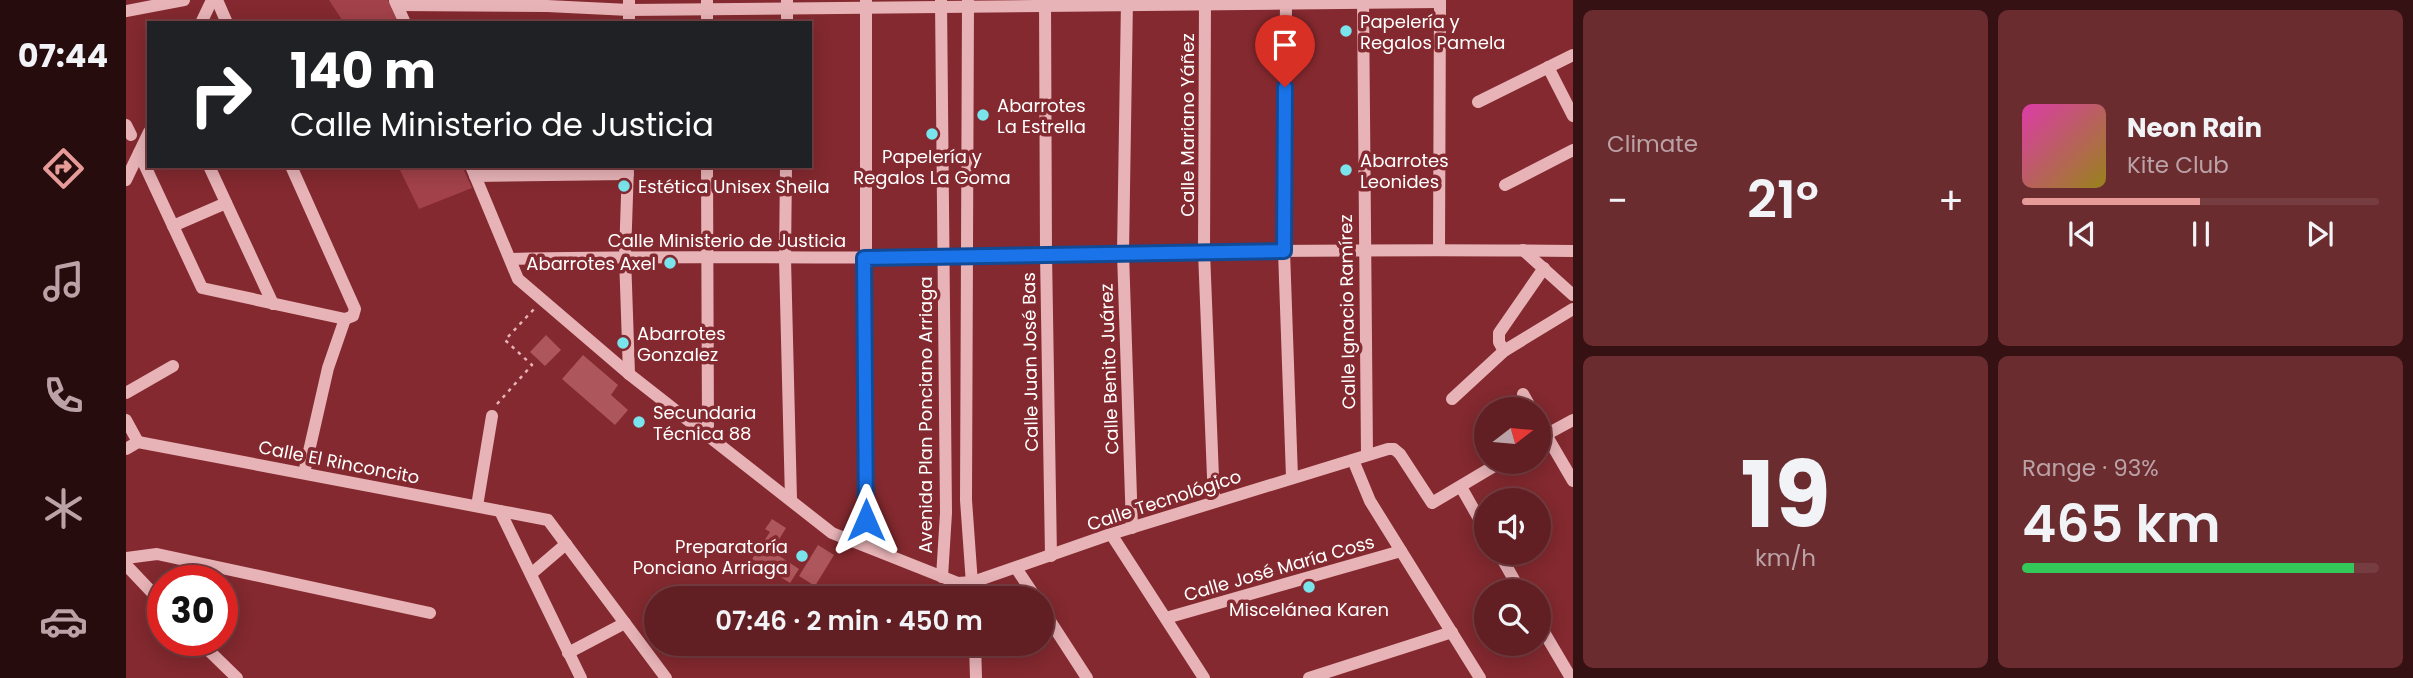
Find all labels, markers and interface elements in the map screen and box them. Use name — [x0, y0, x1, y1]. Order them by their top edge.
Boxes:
place label: Papelería y Regalos Pamela — [1360, 9, 1505, 55]
pin — [1255, 15, 1315, 87]
marker: Papelería y Regalos Pamela — [1338, 23, 1354, 39]
icon: arrive — [1266, 26, 1304, 64]
text: 07:44 — [18, 33, 108, 78]
street label: Calle Mariano Yáñez — [1175, 33, 1200, 217]
text: 140 m — [290, 37, 436, 105]
icon: right — [175, 49, 266, 140]
place label: Abarrotes La Estrella — [997, 93, 1086, 139]
text: Calle Ministerio de Justicia — [290, 102, 714, 147]
marker: Abarrotes La Estrella — [975, 107, 991, 123]
text: Neon Rain — [2127, 110, 2262, 146]
marker: Papelería y Regalos La Goma — [924, 126, 940, 142]
text: Climate — [1607, 128, 1698, 160]
icon: directions — [39, 144, 88, 193]
place label: Papelería y Regalos La Goma — [853, 144, 1011, 190]
place label: Abarrotes Leonides — [1360, 148, 1449, 194]
text: Kite Club — [2127, 149, 2229, 181]
marker: Abarrotes Leonides — [1338, 162, 1354, 178]
text: 21° — [1747, 163, 1819, 236]
place label: Estética Unisex Sheila — [638, 174, 830, 199]
text: − — [1607, 174, 1628, 227]
text: + — [1938, 174, 1964, 227]
marker: Estética Unisex Sheila — [616, 178, 632, 194]
street label: Calle Ignacio Ramírez — [1333, 214, 1361, 410]
icon: previous — [2063, 215, 2101, 253]
icon: pause — [2182, 215, 2220, 253]
icon: next — [2301, 215, 2339, 253]
street label: Calle Ministerio de Justicia — [608, 228, 846, 253]
place label: Abarrotes Axel — [526, 251, 656, 276]
marker: Abarrotes Axel — [662, 255, 678, 271]
icon: music — [39, 257, 88, 306]
street label: Calle Juan José Bas — [1016, 272, 1044, 452]
street label: Avenida Plan Ponciano Arriaga — [913, 276, 938, 554]
street label: Calle Benito Juárez — [1094, 283, 1124, 455]
place label: Abarrotes Gonzalez — [637, 321, 726, 367]
marker: Abarrotes Gonzalez — [615, 335, 631, 351]
icon: phone — [39, 371, 88, 420]
north arrow — [1474, 397, 1550, 474]
map controls — [1474, 397, 1551, 656]
place label: Secundaria Técnica 88 — [653, 400, 756, 446]
marker: Secundaria Técnica 88 — [631, 414, 647, 430]
text: 19 — [1740, 431, 1831, 559]
street label: Calle El Rinconcito — [256, 434, 422, 490]
text: Range · 93% — [2022, 452, 2159, 484]
street label: Calle Tecnológico — [1084, 463, 1244, 537]
position arrow — [829, 483, 903, 557]
icon: climate — [39, 484, 88, 533]
text: 465 km — [2022, 487, 2220, 560]
button: sound — [1474, 488, 1551, 565]
street label: Calle José María Coss — [1181, 529, 1377, 607]
place label: Preparatoría Ponciano Arriaga — [633, 534, 788, 580]
text: km/h — [1755, 542, 1816, 574]
marker: Preparatoría Ponciano Arriaga — [794, 548, 810, 564]
speed limit sign: 30 — [147, 565, 238, 656]
marker: Miscelánea Karen — [1301, 579, 1317, 595]
button: search — [1474, 579, 1551, 656]
icon: car — [39, 597, 88, 646]
place label: Miscelánea Karen — [1229, 597, 1389, 622]
text: 07:46 · 2 min · 450 m — [715, 603, 983, 639]

